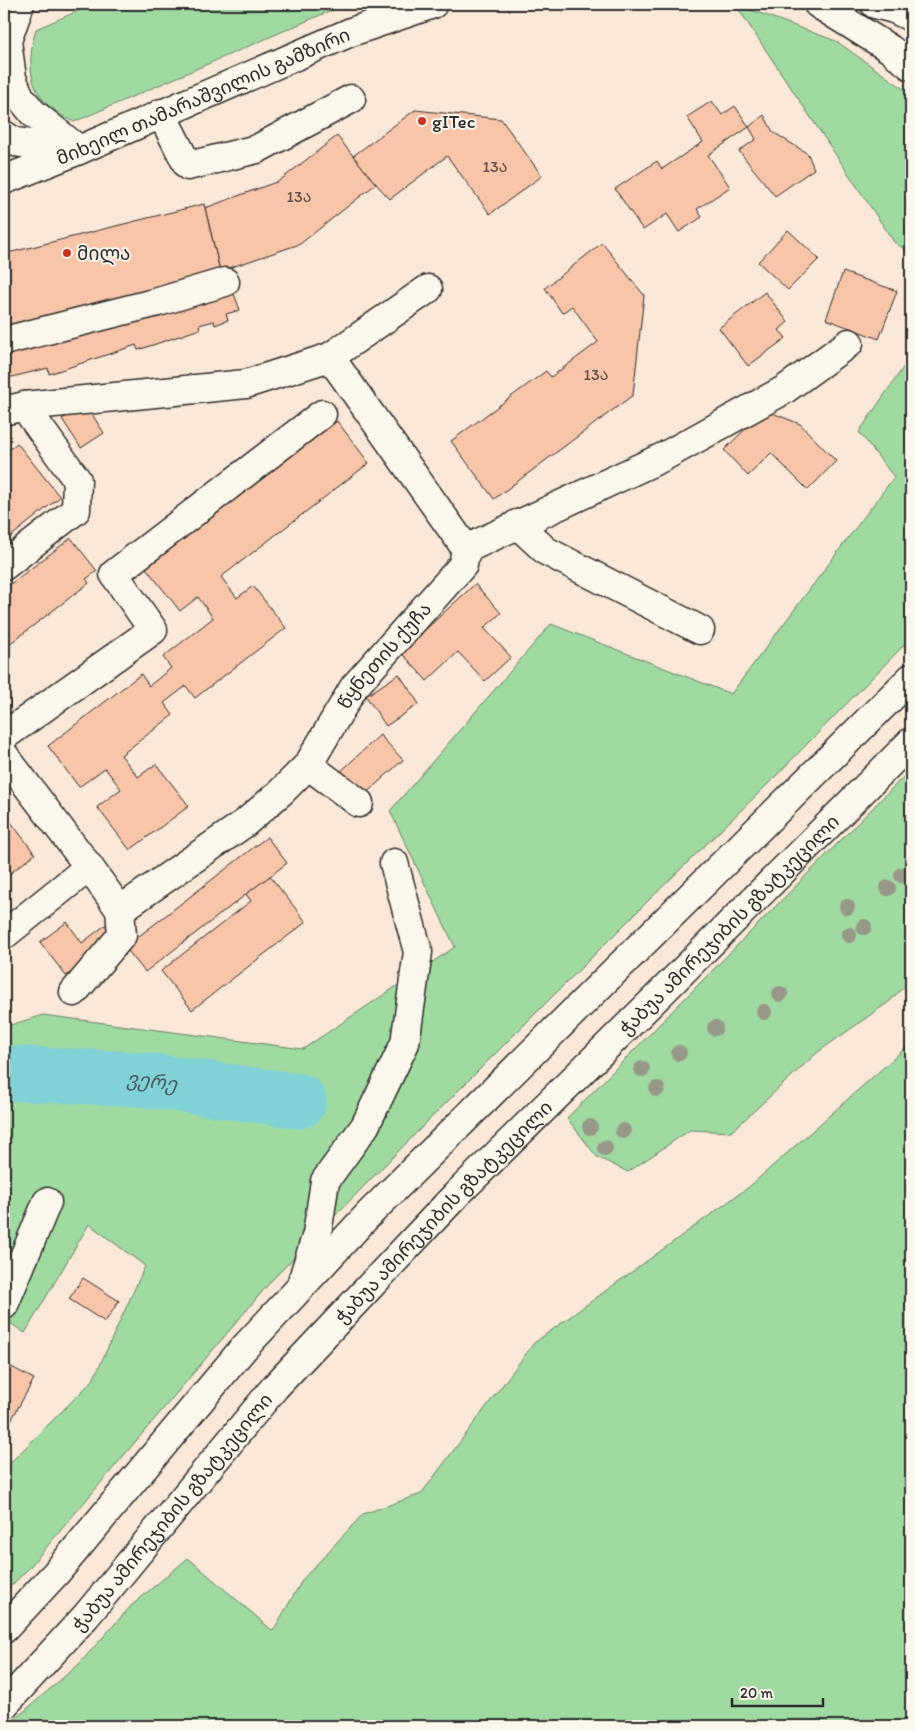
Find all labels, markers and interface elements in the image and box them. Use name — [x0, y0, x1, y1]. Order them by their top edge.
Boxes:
street label: მიხეილ თამარაშვილის გამზირი — [53, 23, 354, 170]
place label: gITec — [432, 110, 476, 133]
marker: gITec — [416, 115, 428, 127]
house number: 13ა — [483, 157, 507, 176]
house number: 13ა — [287, 187, 311, 206]
place label: მილა — [77, 242, 131, 266]
marker: მილა — [61, 247, 73, 259]
house number: 13ა — [584, 365, 608, 384]
street label: წყნეთის ქუჩა — [333, 598, 436, 713]
street label: ჭაბუა ამირეჯიბის გზატკეცილი — [615, 810, 844, 1040]
water label: ვერე — [126, 1066, 180, 1096]
street label: ჭაბუა ამირეჯიბის გზატკეცილი — [330, 1096, 557, 1328]
street label: ჭაბუა ამირეჯიბის გზატკეცილი — [67, 1389, 277, 1636]
scale bar — [732, 1675, 824, 1707]
text: 20 m — [740, 1684, 774, 1702]

